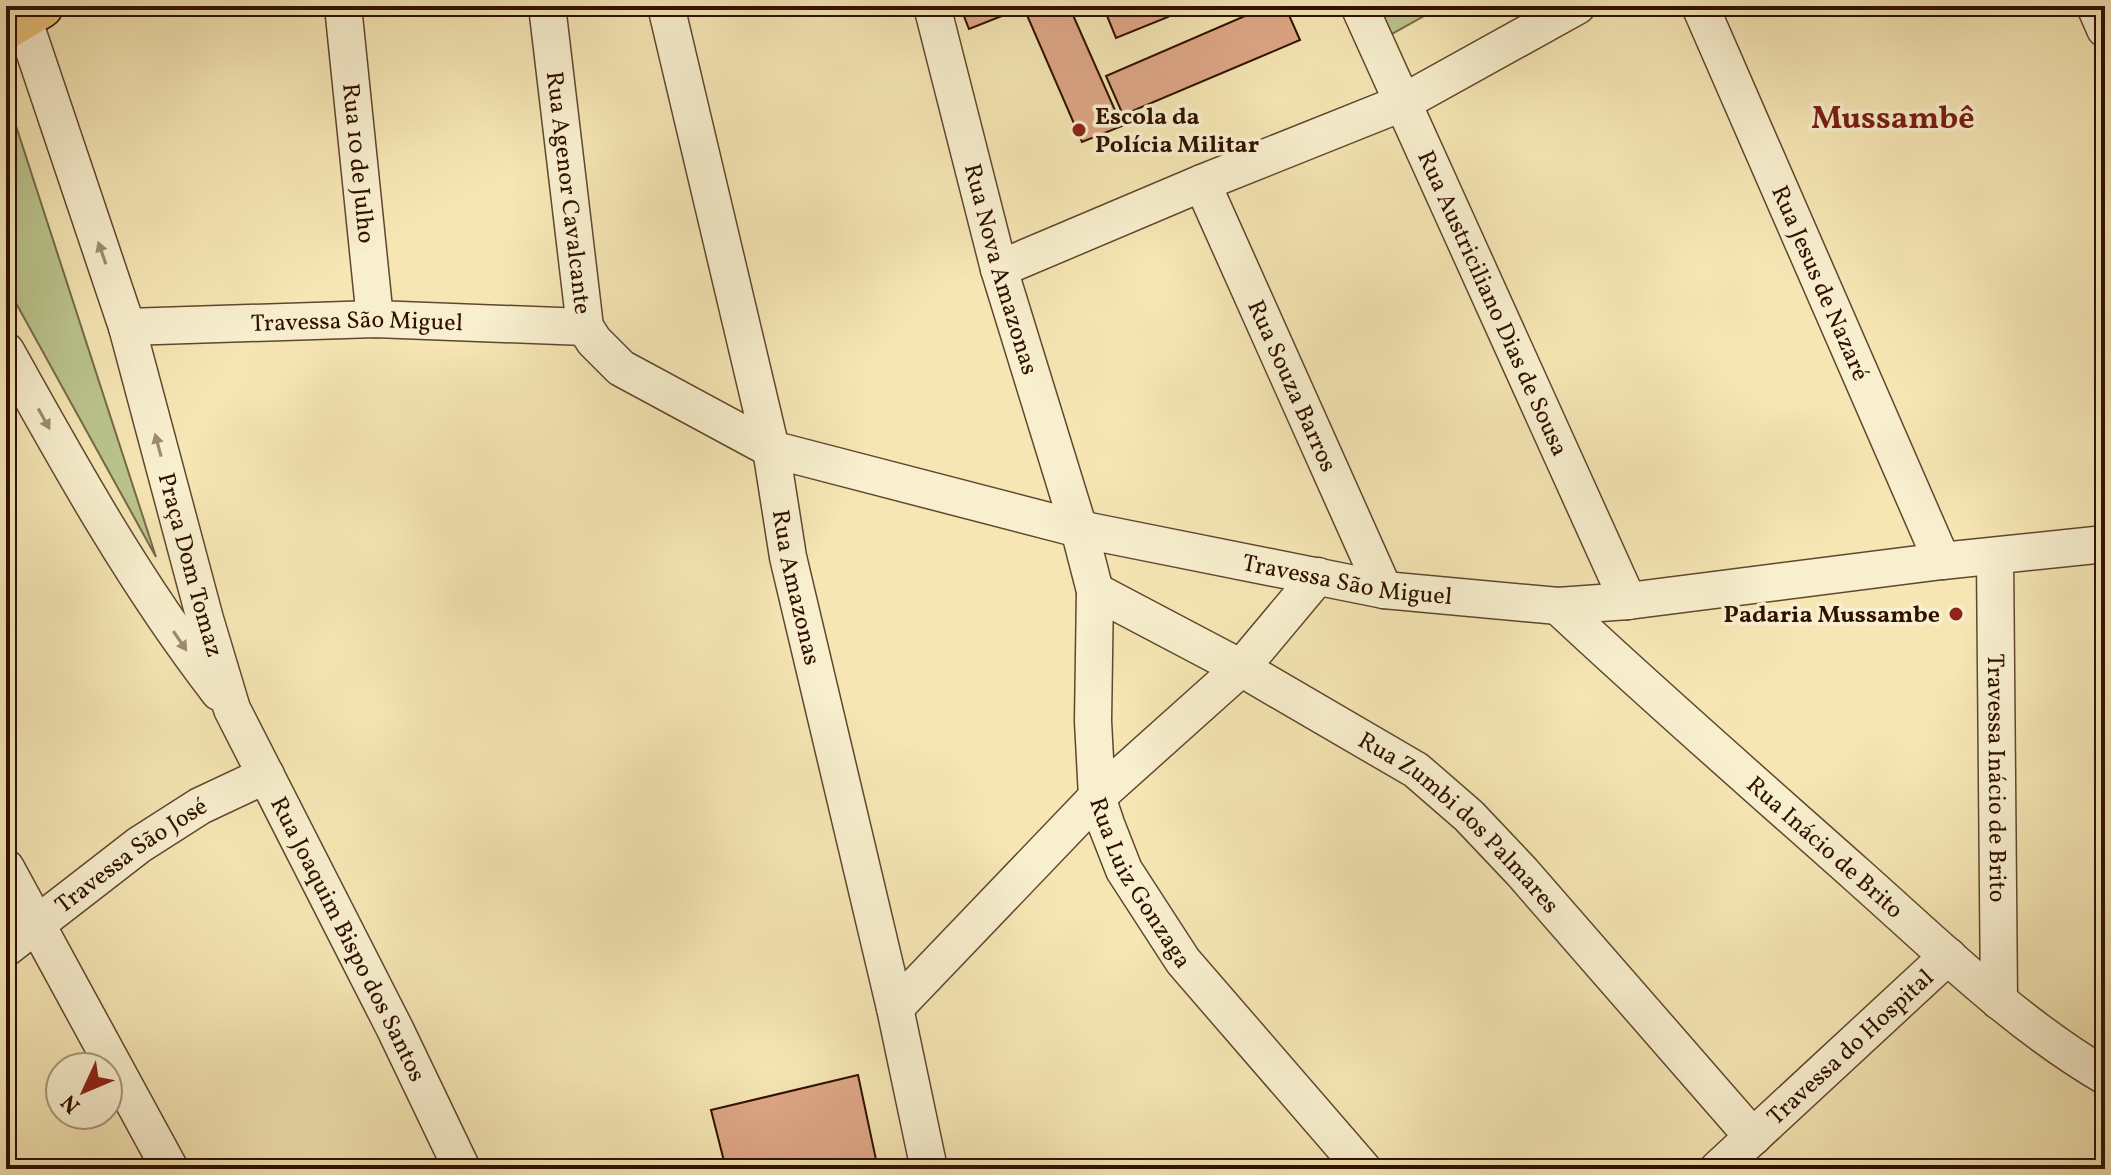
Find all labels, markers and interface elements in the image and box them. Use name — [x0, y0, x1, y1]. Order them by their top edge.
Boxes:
street label: Rua Agenor Cavalcante — [536, 69, 598, 316]
street label: Rua 10 de Julho — [332, 82, 382, 245]
district label: Mussambê — [1811, 98, 1975, 142]
place label: Escola da Polícia Militar — [1095, 101, 1259, 163]
marker: Escola da Polícia Militar — [1070, 121, 1088, 139]
street label: Rua Austriciliano Dias de Sousa — [1408, 145, 1575, 462]
street label: Rua Nova Amazonas — [954, 160, 1046, 379]
street label: Rua Jesus de Nazaré — [1761, 181, 1876, 387]
one-way arrow — [96, 241, 108, 265]
street label: Rua Souza Barros — [1237, 295, 1344, 478]
street label: Travessa São Miguel — [250, 304, 464, 342]
one-way arrow — [37, 408, 51, 430]
one-way arrow — [151, 433, 163, 458]
street label: Praça Dom Tomaz — [148, 469, 230, 661]
street label: Rua Amazonas — [762, 508, 828, 669]
street label: Travessa São Miguel — [1239, 547, 1453, 615]
place label: Padaria Mussambe — [1724, 599, 1940, 633]
marker: Padaria Mussambe — [1947, 605, 1965, 623]
one-way arrow — [172, 630, 187, 651]
street label: Travessa Inácio de Brito — [1977, 653, 2013, 903]
street label: Rua Zumbi dos Palmares — [1351, 725, 1566, 922]
street label: Rua Inácio de Brito — [1738, 769, 1910, 928]
street label: Travessa São José — [49, 790, 213, 923]
street label: Rua Joaquim Bispo dos Santos — [260, 791, 433, 1088]
street label: Rua Luiz Gonzaga — [1079, 793, 1199, 976]
street label: Travessa do Hospital — [1760, 962, 1942, 1134]
north arrow — [44, 1051, 124, 1131]
text: N — [55, 1087, 88, 1120]

